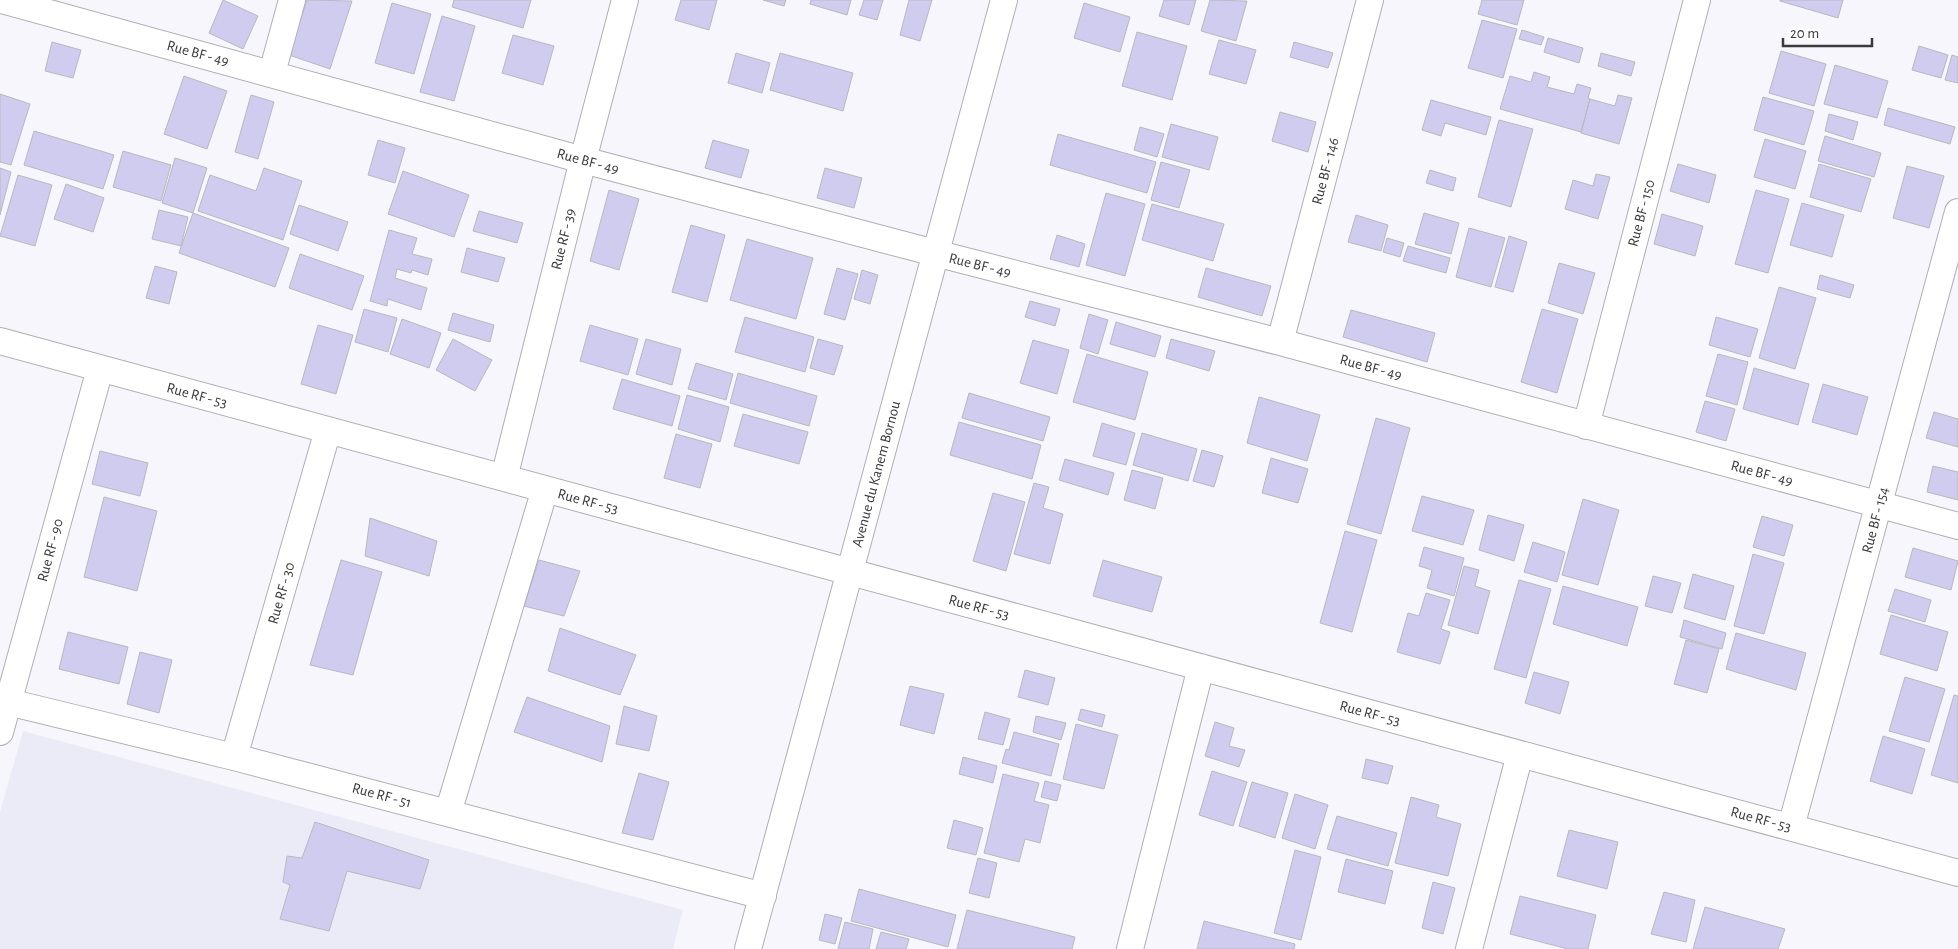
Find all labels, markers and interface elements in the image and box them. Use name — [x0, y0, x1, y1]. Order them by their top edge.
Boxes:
scale bar — [1783, 15, 1872, 47]
text: 20 m — [1790, 26, 1819, 41]
street label: Rue BF - 49 — [165, 38, 230, 69]
street label: Rue BF - 146 — [1309, 136, 1342, 206]
street label: Rue BF - 49 — [555, 146, 620, 177]
street label: Rue BF - 150 — [1625, 178, 1658, 248]
street label: Rue RF - 39 — [549, 207, 578, 271]
street label: Rue BF - 49 — [947, 251, 1012, 280]
street label: Rue BF - 49 — [1338, 352, 1403, 383]
street label: Rue RF - 53 — [165, 380, 229, 411]
street label: Avenue du Kanem Bornou — [850, 399, 903, 549]
street label: Rue BF - 49 — [1729, 458, 1794, 489]
street label: Rue BF - 154 — [1859, 485, 1892, 555]
street label: Rue RF - 53 — [556, 486, 620, 517]
street label: Rue RF - 90 — [35, 517, 66, 583]
street label: Rue RF - 30 — [266, 560, 297, 626]
street label: Rue RF - 53 — [947, 592, 1011, 623]
street label: Rue RF - 53 — [1338, 698, 1402, 729]
street label: Rue RF - 51 — [351, 780, 413, 811]
street label: Rue RF - 53 — [1729, 804, 1793, 835]

